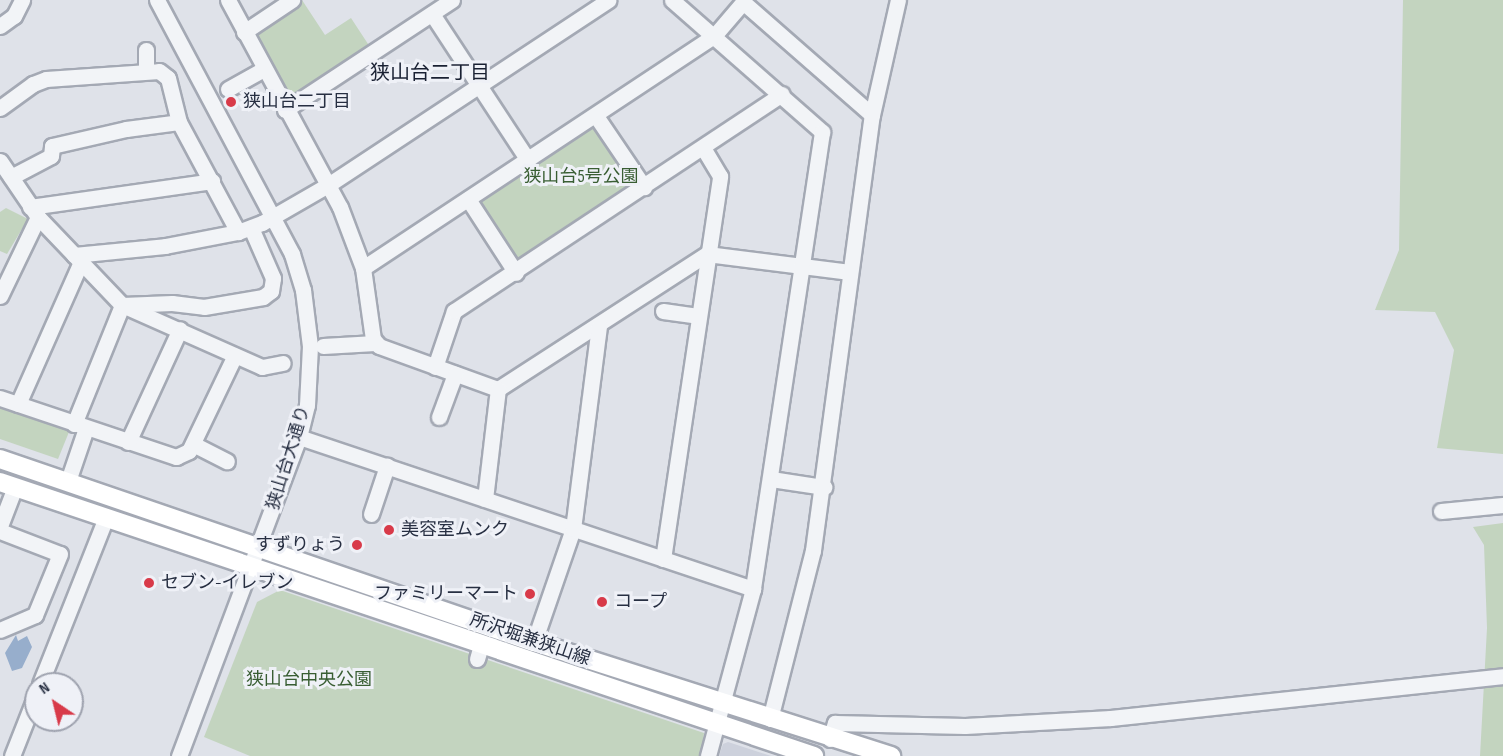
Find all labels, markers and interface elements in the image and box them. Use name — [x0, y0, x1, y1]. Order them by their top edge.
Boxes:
district label: 狭山台二丁目 — [370, 61, 490, 85]
place label: 狭山台二丁目 — [243, 91, 351, 113]
marker: 狭山台二丁目 — [224, 95, 238, 109]
park label: 狭山台5号公園 — [523, 166, 639, 188]
street label: 狭山台大通り — [263, 403, 315, 513]
place label: 美容室ムンク — [401, 519, 509, 541]
marker: 美容室ムンク — [382, 523, 396, 537]
place label: すずりょう — [255, 534, 345, 556]
marker: すずりょう — [350, 538, 364, 552]
place label: セブン-イレブン — [161, 572, 294, 594]
marker: セブン-イレブン — [142, 576, 156, 590]
place label: ファミリーマート — [374, 583, 518, 605]
marker: ファミリーマート — [523, 587, 537, 601]
place label: コープ — [614, 591, 668, 613]
marker: コープ — [595, 595, 609, 609]
street label: 所沢堀兼狭山線 — [467, 609, 593, 671]
park label: 狭山台中央公園 — [246, 669, 372, 691]
north arrow — [24, 672, 84, 732]
text: N — [36, 678, 53, 699]

